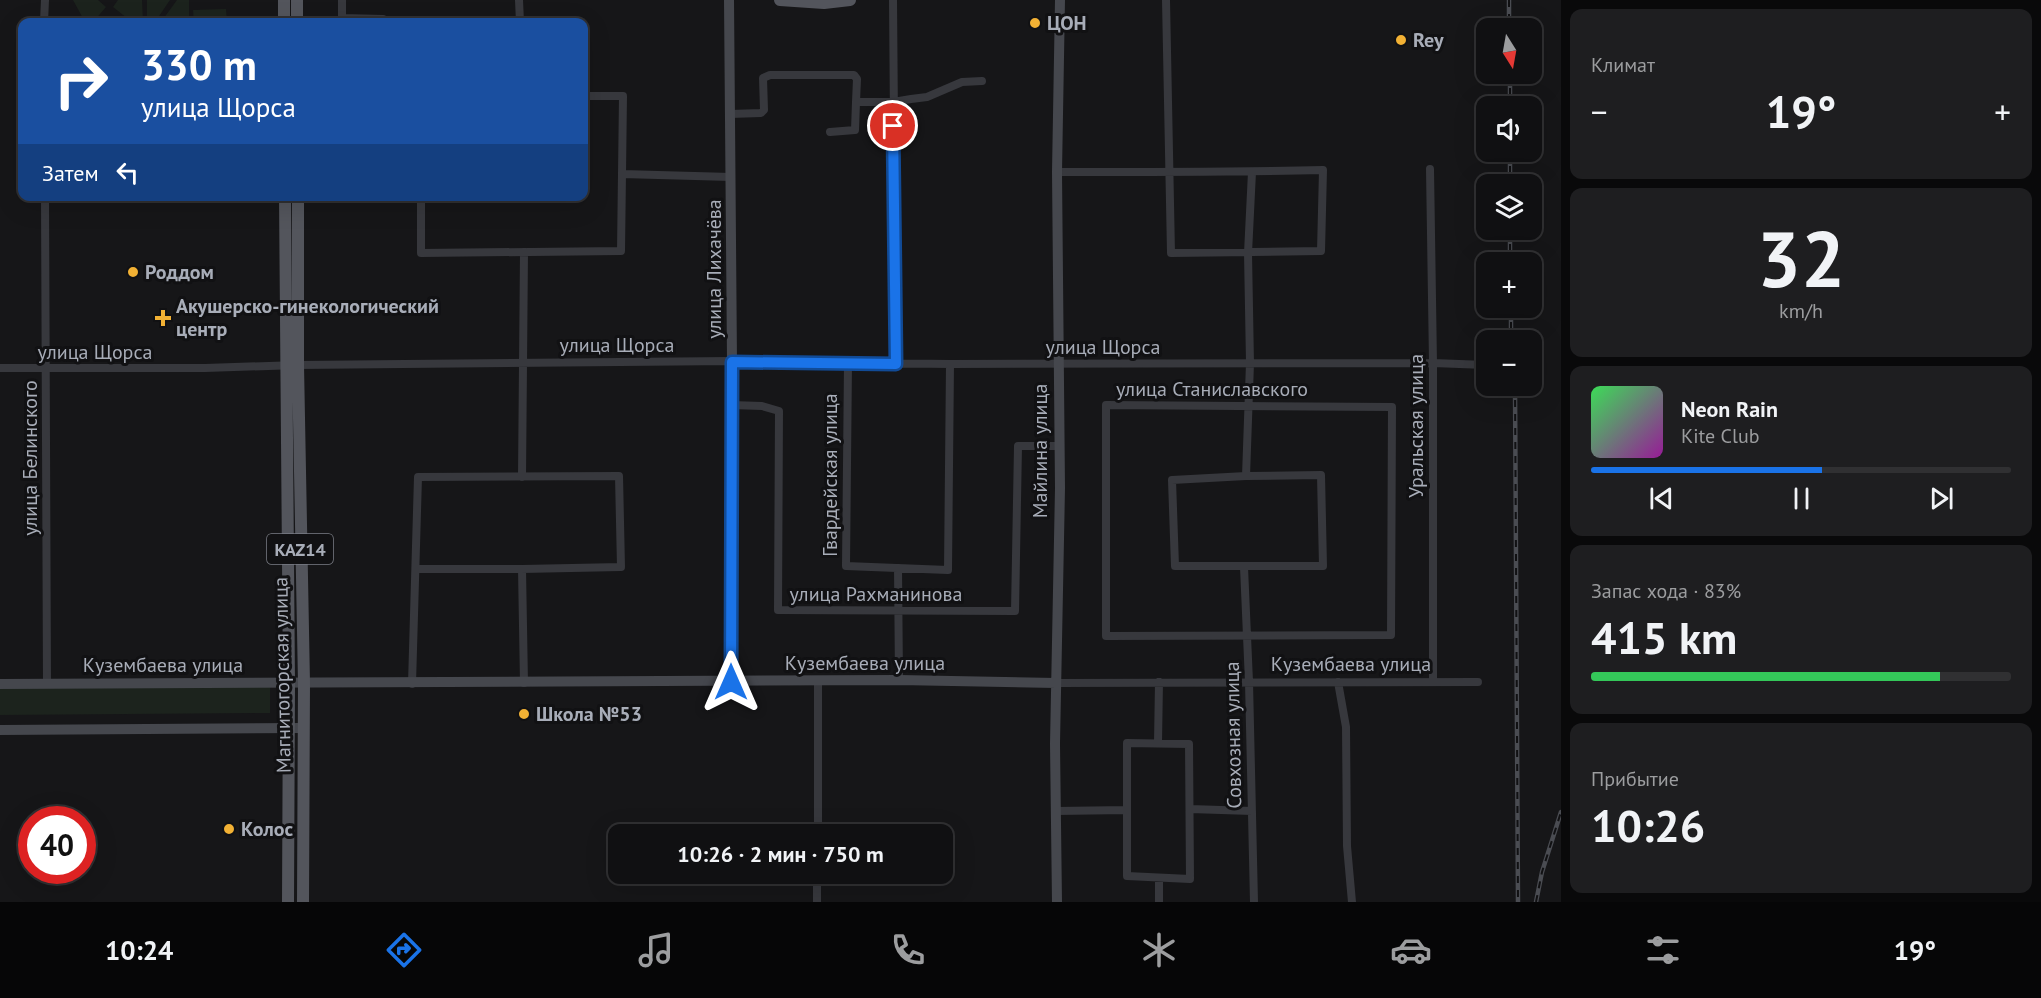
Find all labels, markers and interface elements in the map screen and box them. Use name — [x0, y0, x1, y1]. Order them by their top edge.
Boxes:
place label: ЦОН — [1047, 10, 1087, 36]
marker: ЦОН — [1028, 16, 1042, 30]
north arrow — [1476, 18, 1542, 84]
map controls — [1476, 18, 1542, 396]
place label: Rey — [1413, 27, 1444, 53]
marker: Rey — [1394, 33, 1408, 47]
text: 330 m — [141, 37, 257, 92]
icon: right — [42, 42, 120, 120]
text: Климат — [1591, 52, 1655, 78]
text: 19° — [1766, 82, 1836, 140]
text: улица Щорса — [141, 90, 296, 124]
text: − — [1591, 90, 1608, 133]
text: + — [1994, 90, 2011, 133]
button: sound — [1476, 96, 1542, 162]
pin — [867, 100, 918, 151]
icon: arrive — [876, 109, 909, 142]
icon: left — [111, 156, 144, 189]
text: Затем — [42, 159, 99, 187]
button: layers — [1476, 174, 1542, 240]
street label: улица Лихачёва — [701, 199, 727, 339]
text: 32 — [1757, 208, 1845, 309]
button: + — [1476, 252, 1542, 318]
place label: Роддом — [145, 259, 214, 285]
marker: Роддом — [126, 265, 140, 279]
place label: Акушерско-гинекологический центр — [176, 293, 439, 342]
text: km/h — [1779, 298, 1823, 324]
marker: Акушерско-гинекологический центр — [154, 309, 172, 327]
button: − — [1476, 330, 1542, 396]
street label: улица Щорса — [560, 332, 674, 358]
street label: улица Щорса — [1046, 334, 1160, 360]
street label: улица Щорса — [38, 339, 152, 365]
street label: Уральская улица — [1403, 354, 1429, 498]
street label: улица Станиславского — [1116, 376, 1308, 402]
street label: улица Белинского — [17, 380, 43, 536]
street label: Майлина улица — [1027, 384, 1053, 518]
street label: Гвардейская улица — [817, 393, 843, 557]
text: Neon Rain — [1681, 395, 1778, 423]
text: Kite Club — [1681, 423, 1759, 449]
icon: previous — [1645, 482, 1678, 515]
icon: pause — [1785, 482, 1818, 515]
icon: next — [1925, 482, 1958, 515]
road number: KAZ14 — [267, 534, 333, 564]
street label: Магнитогорская улица — [267, 577, 297, 773]
text: Запас хода · 83% — [1591, 578, 1741, 604]
street label: улица Рахманинова — [790, 581, 962, 607]
text: 415 km — [1591, 608, 1737, 666]
position arrow — [699, 650, 763, 714]
street label: Кузембаева улица — [785, 650, 945, 676]
street label: Кузембаева улица — [1271, 651, 1431, 677]
street label: Кузембаева улица — [83, 652, 243, 678]
street label: Совхозная улица — [1219, 661, 1247, 809]
place label: Школа №53 — [536, 701, 642, 727]
marker: Школа №53 — [517, 707, 531, 721]
text: Прибытие — [1591, 766, 1679, 792]
text: 10:26 — [1591, 796, 1705, 854]
speed limit sign: 40 — [18, 806, 96, 884]
place label: Колос — [241, 816, 294, 842]
marker: Колос — [222, 822, 236, 836]
text: 10:26 · 2 мин · 750 m — [677, 840, 884, 868]
icon: directions — [383, 929, 425, 971]
icon: music — [635, 929, 677, 971]
icon: phone — [887, 929, 929, 971]
icon: climate — [1138, 929, 1180, 971]
icon: car — [1390, 929, 1432, 971]
icon: filters — [1642, 929, 1684, 971]
text: 10:24 — [105, 933, 173, 967]
text: 19° — [1894, 933, 1936, 967]

